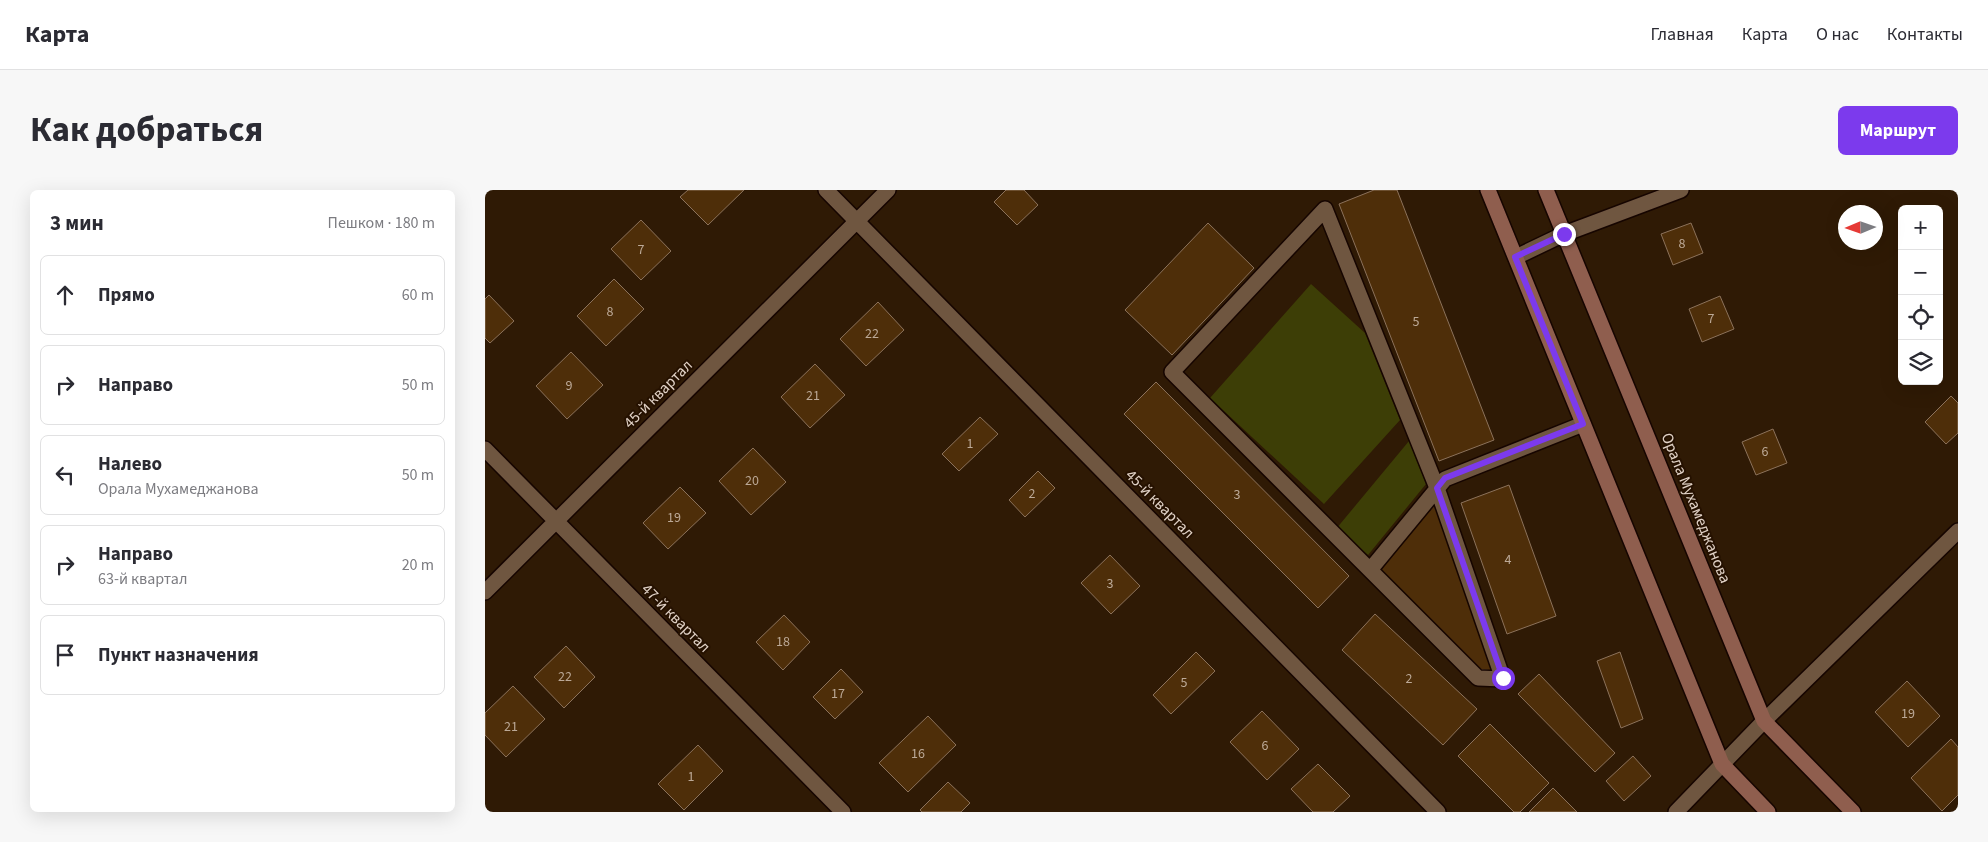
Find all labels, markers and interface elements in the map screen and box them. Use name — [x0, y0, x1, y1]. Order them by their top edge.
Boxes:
text: Карта — [25, 17, 89, 52]
text: Главная — [1651, 22, 1714, 47]
text: Карта — [1742, 22, 1788, 47]
text: О нас — [1816, 22, 1859, 47]
text: Контакты — [1887, 22, 1963, 47]
text: Как добраться — [30, 105, 263, 155]
button: Маршрут — [1838, 106, 1958, 155]
north arrow — [1838, 205, 1883, 250]
map controls — [1898, 205, 1943, 385]
button: + — [1898, 205, 1943, 250]
text: 3 мин — [50, 208, 104, 238]
text: Пешком · 180 m — [328, 212, 435, 234]
route end — [1553, 223, 1576, 246]
house number: 8 — [1679, 234, 1686, 254]
house number: 7 — [638, 240, 645, 260]
button: − — [1898, 250, 1943, 295]
icon: ahead — [51, 281, 79, 309]
text: Прямо — [98, 282, 155, 309]
text: 60 m — [402, 284, 434, 306]
button: locate — [1898, 295, 1943, 340]
house number: 8 — [607, 302, 614, 322]
house number: 7 — [1708, 309, 1715, 329]
house number: 5 — [1413, 312, 1420, 332]
house number: 22 — [865, 324, 879, 344]
button: layers — [1898, 340, 1943, 385]
street label: 45-й квартал — [619, 355, 697, 433]
icon: right — [51, 371, 79, 399]
text: Направо — [98, 372, 173, 399]
text: 50 m — [402, 374, 434, 396]
house number: 9 — [566, 376, 573, 396]
house number: 21 — [806, 386, 820, 406]
street label: Орала Мухамеджанова — [1656, 429, 1736, 587]
house number: 1 — [967, 434, 974, 454]
house number: 6 — [1762, 442, 1769, 462]
text: Налево — [98, 451, 162, 478]
icon: left — [51, 461, 79, 489]
text: 50 m — [402, 464, 434, 486]
street label: 45-й квартал — [1121, 465, 1199, 543]
house number: 20 — [745, 471, 759, 491]
text: Орала Мухамеджанова — [98, 478, 259, 500]
house number: 2 — [1029, 484, 1036, 504]
house number: 3 — [1234, 485, 1241, 505]
house number: 19 — [667, 508, 681, 528]
text: Направо — [98, 541, 173, 568]
house number: 4 — [1505, 550, 1512, 570]
icon: right — [51, 551, 79, 579]
text: 20 m — [402, 554, 434, 576]
text: 63-й квартал — [98, 568, 187, 590]
house number: 3 — [1107, 574, 1114, 594]
street label: 47-й квартал — [637, 579, 715, 657]
house number: 18 — [776, 632, 790, 652]
icon: arrive — [51, 641, 79, 669]
text: Пункт назначения — [98, 642, 259, 669]
house number: 22 — [558, 667, 572, 687]
route start — [1492, 667, 1515, 690]
house number: 2 — [1406, 669, 1413, 689]
house number: 5 — [1181, 673, 1188, 693]
house number: 17 — [831, 684, 845, 704]
house number: 19 — [1901, 704, 1915, 724]
house number: 21 — [504, 717, 518, 737]
house number: 6 — [1262, 736, 1269, 756]
house number: 16 — [911, 744, 925, 764]
house number: 1 — [688, 767, 695, 787]

